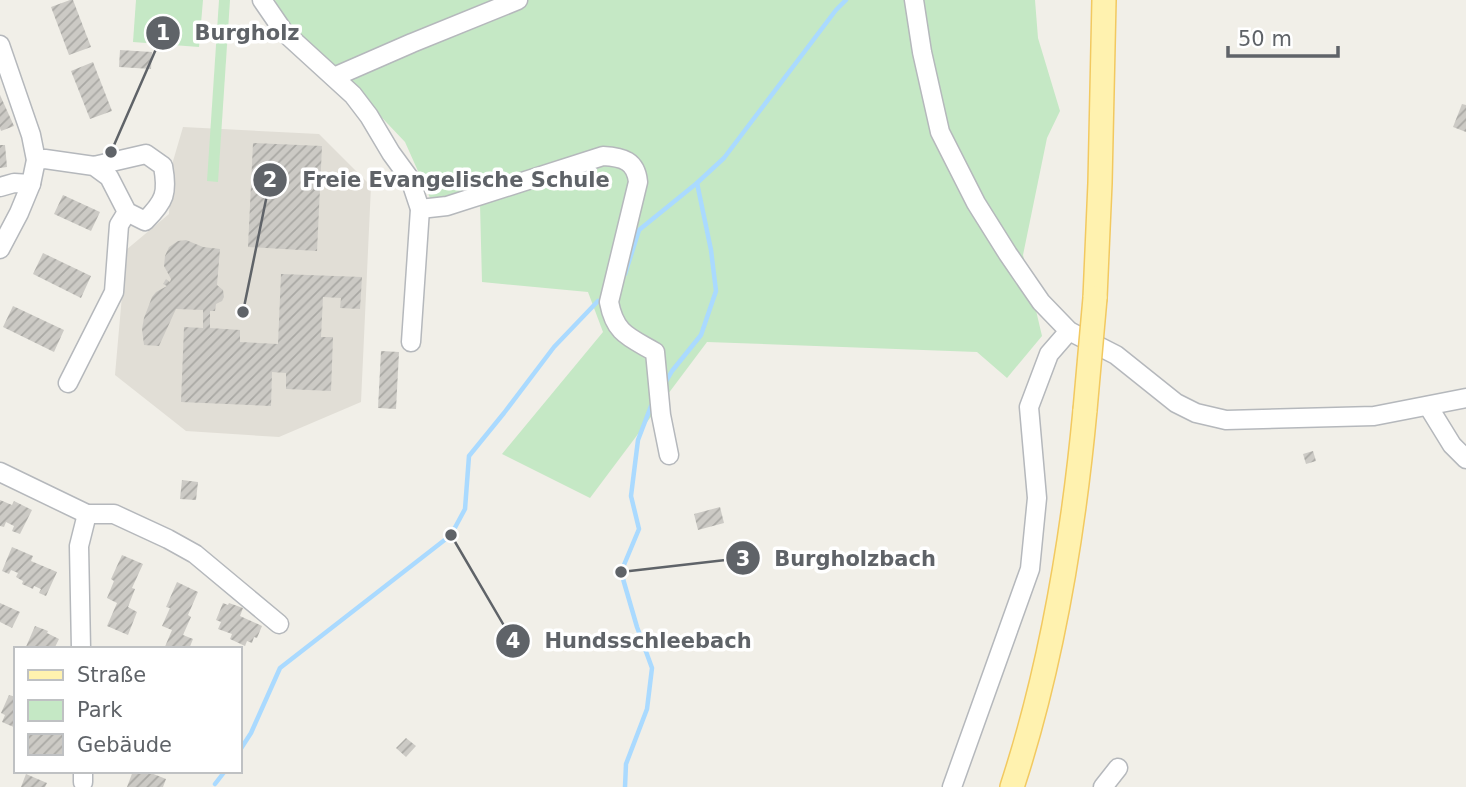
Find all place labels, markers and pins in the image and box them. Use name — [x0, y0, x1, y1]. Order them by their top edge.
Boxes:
callout: Burgholz — [145, 12, 314, 54]
callout: Freie Evangelische Schule — [253, 159, 623, 201]
callout: Burgholzbach — [725, 537, 950, 579]
callout: Hundsschleebach — [495, 620, 765, 662]

